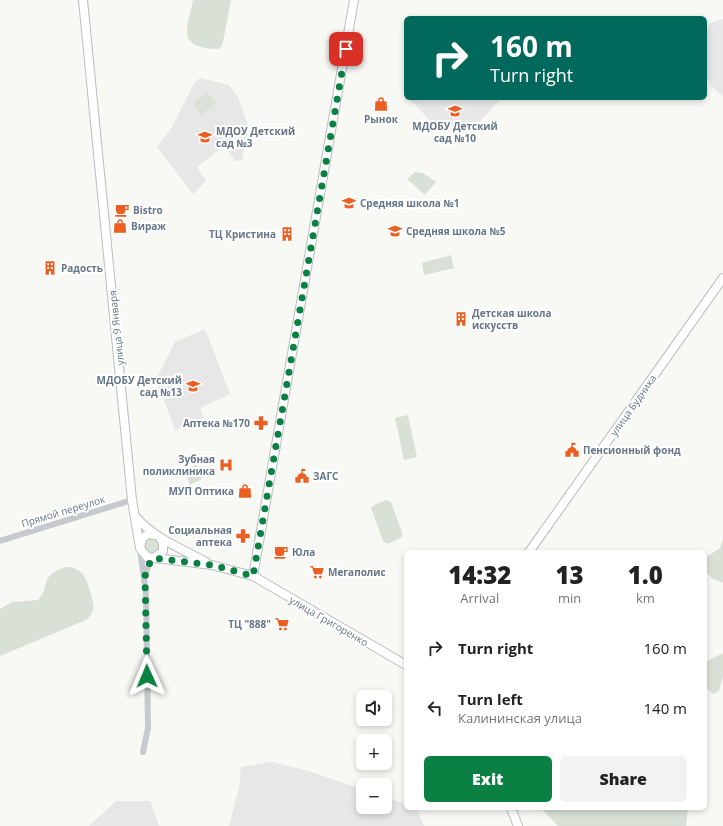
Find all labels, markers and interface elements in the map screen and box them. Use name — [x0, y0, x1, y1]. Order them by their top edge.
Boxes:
text: 160 m — [490, 27, 573, 65]
pin — [329, 32, 363, 66]
icon: right — [424, 32, 476, 84]
icon: arrive — [335, 38, 357, 60]
text: Turn right — [490, 63, 573, 87]
shop icon: Рынок — [373, 96, 389, 112]
school or university icon: МДОБУ Детский сад №10 — [447, 103, 463, 119]
place label: Рынок — [364, 112, 399, 126]
place label: МДОБУ Детский сад №10 — [412, 119, 498, 145]
place label: МДОУ Детский сад №3 — [216, 124, 295, 150]
school or university icon: МДОУ Детский сад №3 — [197, 129, 213, 145]
school or university icon: Средняя школа №1 — [341, 195, 357, 211]
place label: Средняя школа №1 — [360, 196, 459, 210]
cafe icon: Bistro — [114, 202, 130, 218]
place label: Bistro — [133, 203, 163, 217]
shop icon: Вираж — [112, 218, 128, 234]
place label: Вираж — [131, 219, 166, 233]
school or university icon: Средняя школа №5 — [387, 223, 403, 239]
place label: Средняя школа №5 — [406, 224, 506, 238]
building icon: ТЦ Кристина — [279, 226, 295, 242]
place label: ТЦ Кристина — [209, 227, 276, 241]
building icon: Радость — [42, 260, 58, 276]
place label: Радость — [61, 261, 103, 275]
street label: улица 9 Января — [105, 290, 127, 366]
place label: Детская школа искусств — [472, 306, 552, 332]
building icon: Детская школа искусств — [453, 311, 469, 327]
street label: улица Будника — [607, 372, 659, 438]
place label: МДОБУ Детский сад №13 — [97, 373, 182, 399]
school or university icon: МДОБУ Детский сад №13 — [185, 378, 201, 394]
pharmacy icon: Аптека №170 — [253, 415, 269, 431]
place label: Аптека №170 — [183, 416, 250, 430]
public building icon: Пенсионный фонд — [564, 442, 580, 458]
place label: Пенсионный фонд — [583, 443, 681, 457]
place label: Зубная поликлиника — [143, 452, 215, 478]
hospital icon: Зубная поликлиника — [218, 457, 234, 473]
public building icon: ЗАГС — [294, 468, 310, 484]
place label: ЗАГС — [313, 469, 339, 483]
shop icon: МУП Оптика — [237, 483, 253, 499]
place label: МУП Оптика — [168, 484, 234, 498]
street label: Прямой переулок — [19, 491, 107, 530]
place label: Социальная аптека — [168, 523, 232, 549]
pharmacy icon: Социальная аптека — [235, 528, 251, 544]
cafe icon: Юла — [273, 544, 289, 560]
place label: Юла — [292, 545, 315, 559]
text: 14:32 — [448, 558, 511, 591]
text: 13 — [556, 558, 584, 591]
text: 1.0 — [628, 558, 663, 591]
supermarket icon: Мегаполис — [309, 564, 325, 580]
place label: Мегаполис — [328, 565, 386, 579]
text: Arrival — [460, 589, 499, 607]
text: min — [558, 589, 581, 607]
text: km — [636, 589, 655, 607]
street label: улица Григоренко — [287, 593, 371, 649]
supermarket icon: ТЦ "888" — [274, 616, 290, 632]
place label: ТЦ "888" — [228, 617, 271, 631]
icon: right — [424, 637, 446, 659]
text: Turn right — [458, 638, 533, 658]
text: 160 m — [643, 638, 687, 658]
position arrow — [126, 655, 168, 697]
text: Turn left — [458, 689, 523, 709]
map controls — [356, 690, 392, 814]
button: sound — [356, 690, 392, 726]
icon: left — [424, 697, 446, 719]
text: 140 m — [643, 698, 687, 718]
text: Калининская улица — [458, 709, 582, 727]
button: + — [356, 734, 392, 770]
button: Exit — [424, 756, 552, 802]
button: Share — [560, 756, 687, 802]
button: − — [356, 778, 392, 814]

